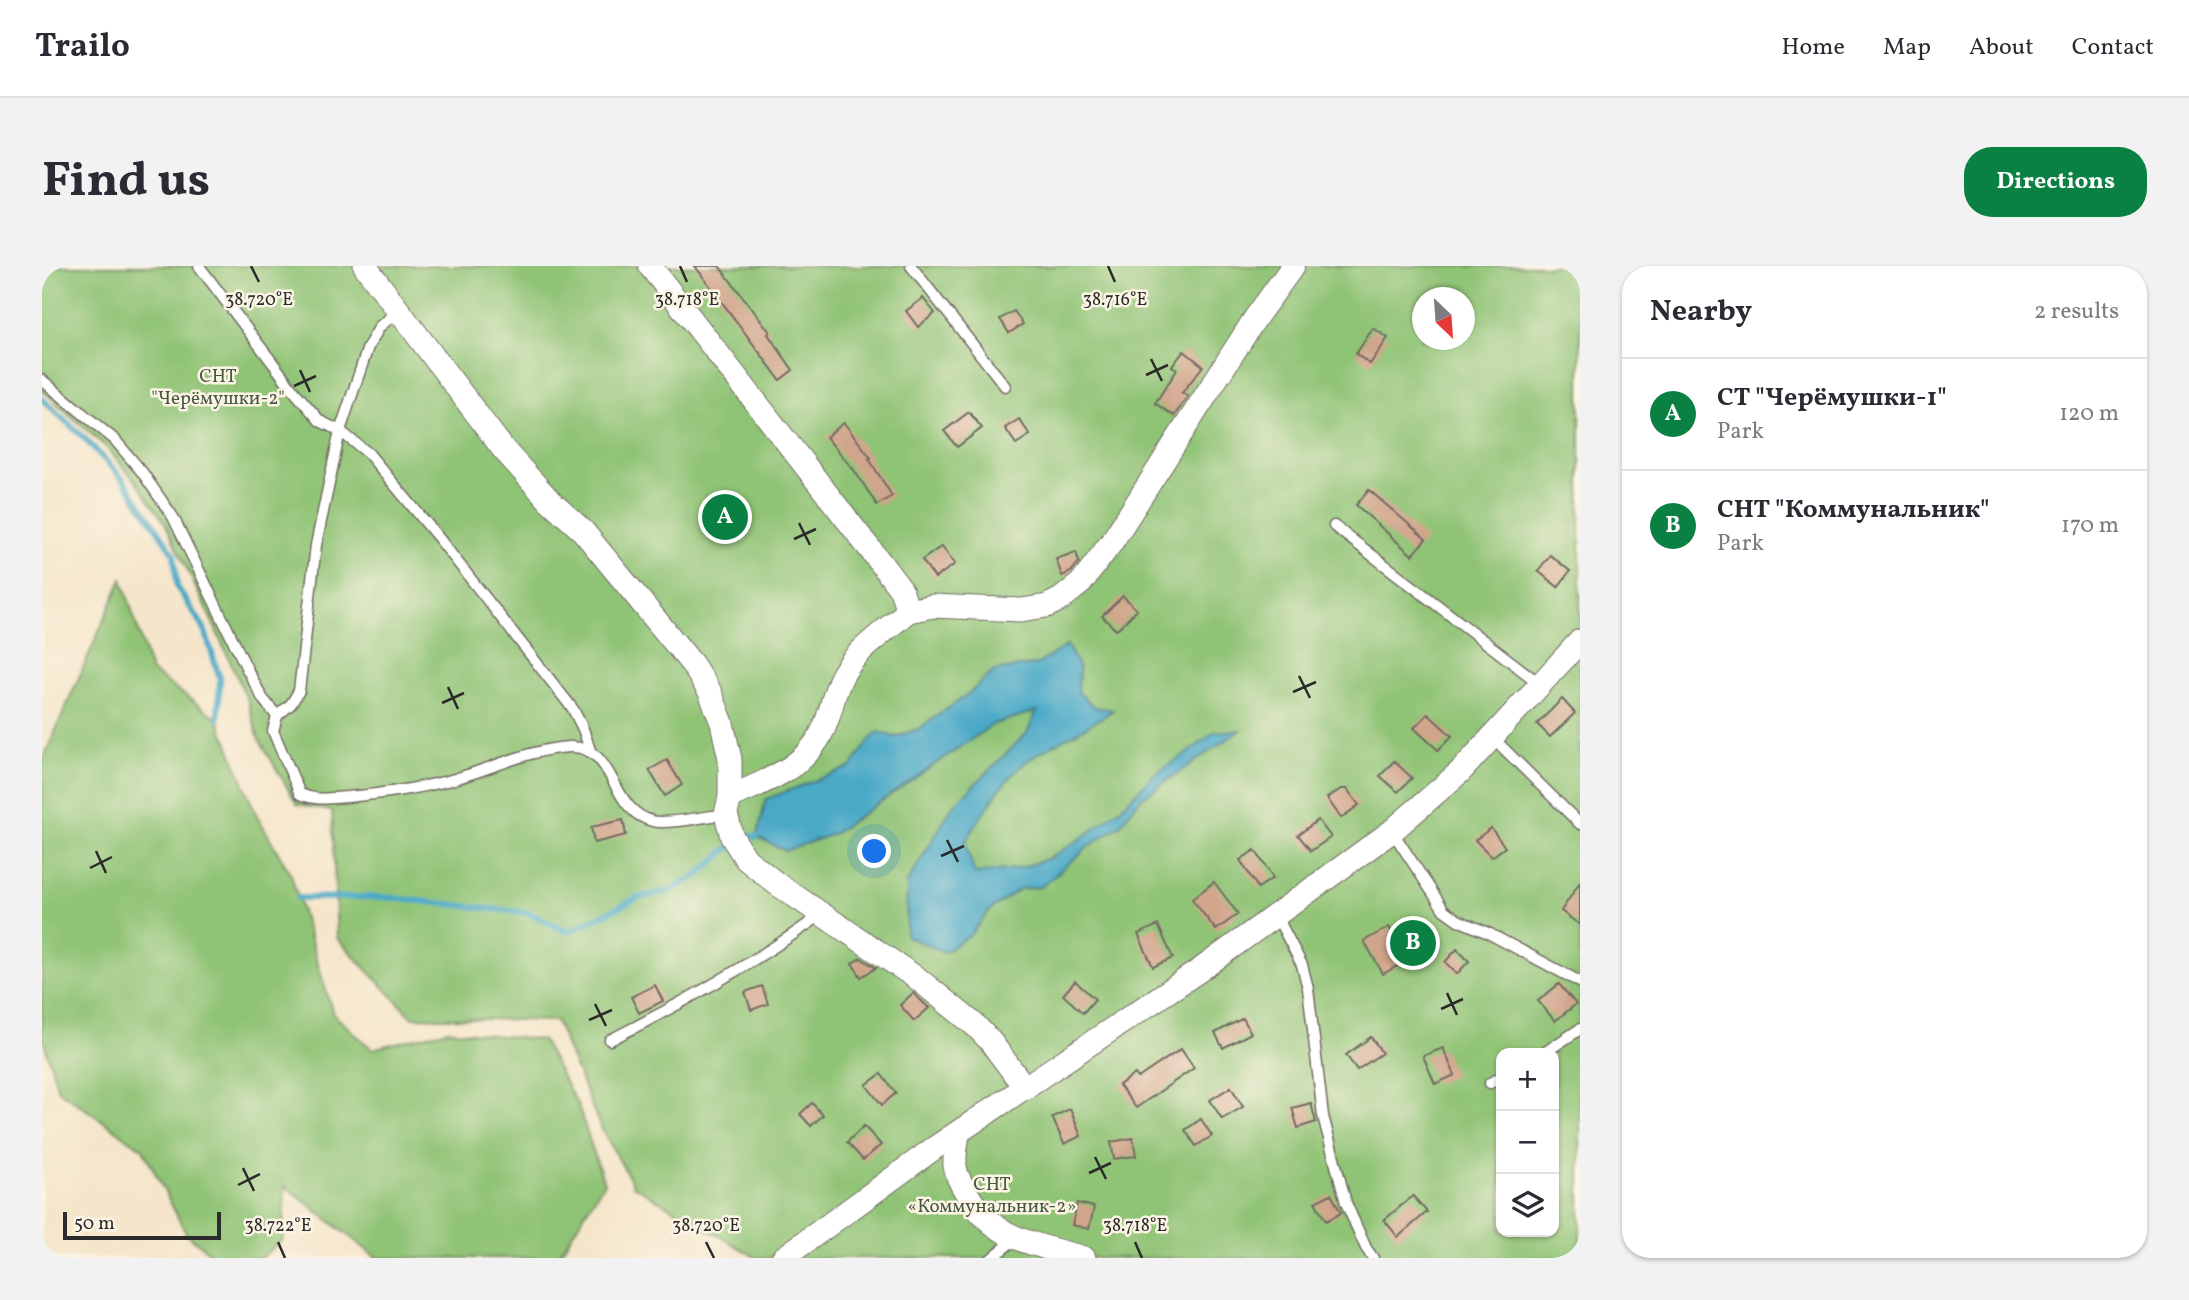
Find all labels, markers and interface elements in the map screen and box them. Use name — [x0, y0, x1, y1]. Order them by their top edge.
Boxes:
text: Trailo — [35, 25, 130, 71]
text: Home — [1781, 31, 1845, 65]
text: Map — [1883, 31, 1931, 65]
text: About — [1969, 31, 2034, 65]
text: Contact — [2072, 31, 2154, 65]
button: Directions — [1964, 147, 2147, 217]
text: Find us — [42, 148, 210, 217]
north arrow — [1412, 287, 1475, 350]
text: 38.720°E — [225, 288, 293, 313]
text: 38.718°E — [655, 288, 720, 313]
text: 38.716°E — [1083, 288, 1147, 313]
text: Nearby — [1650, 291, 1752, 333]
text: 2 results — [2034, 296, 2119, 328]
park label: СНТ "Черёмушки-2" — [151, 364, 285, 412]
text: СТ "Черёмушки-1" — [1717, 380, 1947, 416]
text: A — [1665, 398, 1681, 430]
text: 120 m — [2059, 398, 2119, 430]
text: Park — [1717, 416, 1764, 448]
pin: A — [702, 491, 748, 543]
text: СНТ "Коммунальник" — [1717, 492, 1990, 528]
text: B — [1665, 510, 1681, 542]
text: 170 m — [2061, 510, 2119, 542]
text: Park — [1717, 528, 1764, 560]
your location — [857, 834, 891, 868]
pin: B — [1390, 917, 1436, 969]
map controls — [1496, 1048, 1559, 1237]
button: + — [1496, 1048, 1559, 1111]
button: − — [1496, 1111, 1559, 1174]
park label: СНТ «Коммунальник-2» — [908, 1172, 1076, 1220]
button: layers — [1496, 1174, 1559, 1237]
scale bar — [63, 1209, 220, 1241]
text: 50 m — [74, 1211, 115, 1237]
text: 38.722°E — [244, 1214, 312, 1239]
text: 38.720°E — [672, 1214, 740, 1239]
text: 38.718°E — [1103, 1214, 1168, 1239]

